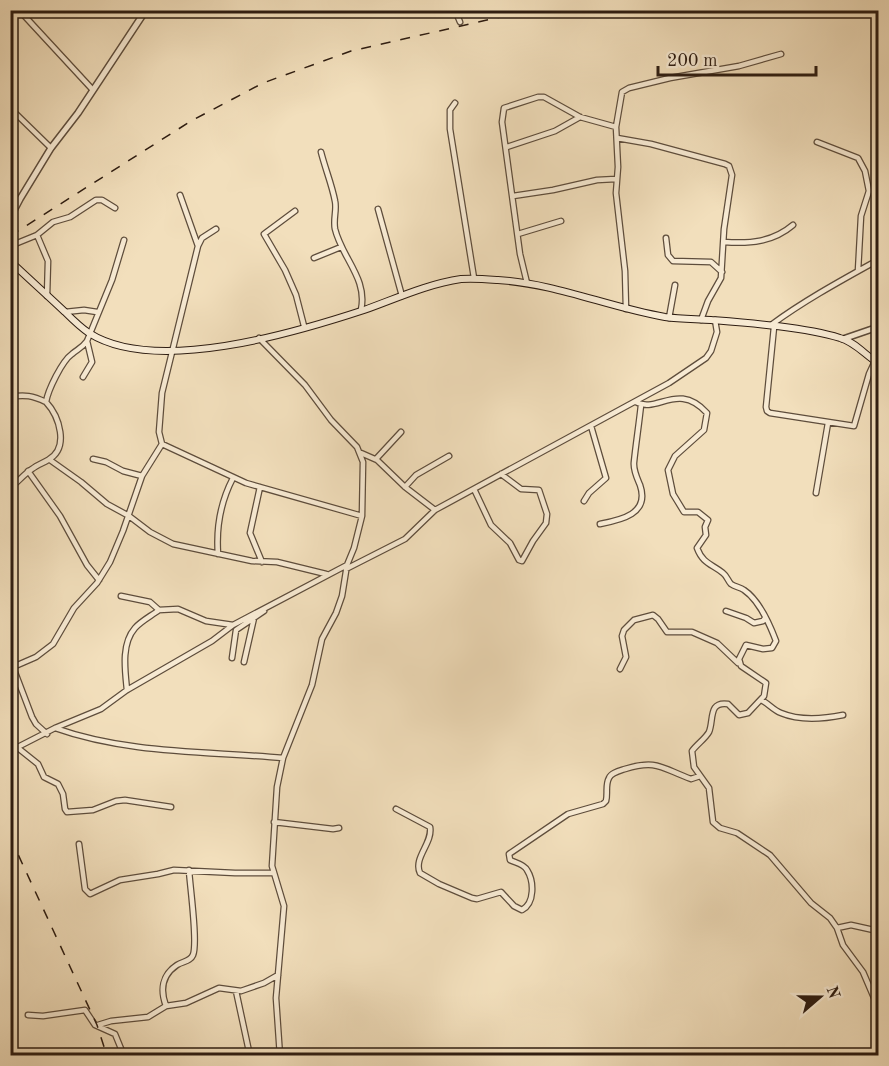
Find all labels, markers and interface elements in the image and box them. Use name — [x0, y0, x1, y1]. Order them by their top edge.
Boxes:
scale bar — [658, 39, 816, 77]
text: 200 m — [667, 52, 718, 70]
north arrow — [790, 967, 850, 1027]
text: N — [823, 984, 842, 1002]

